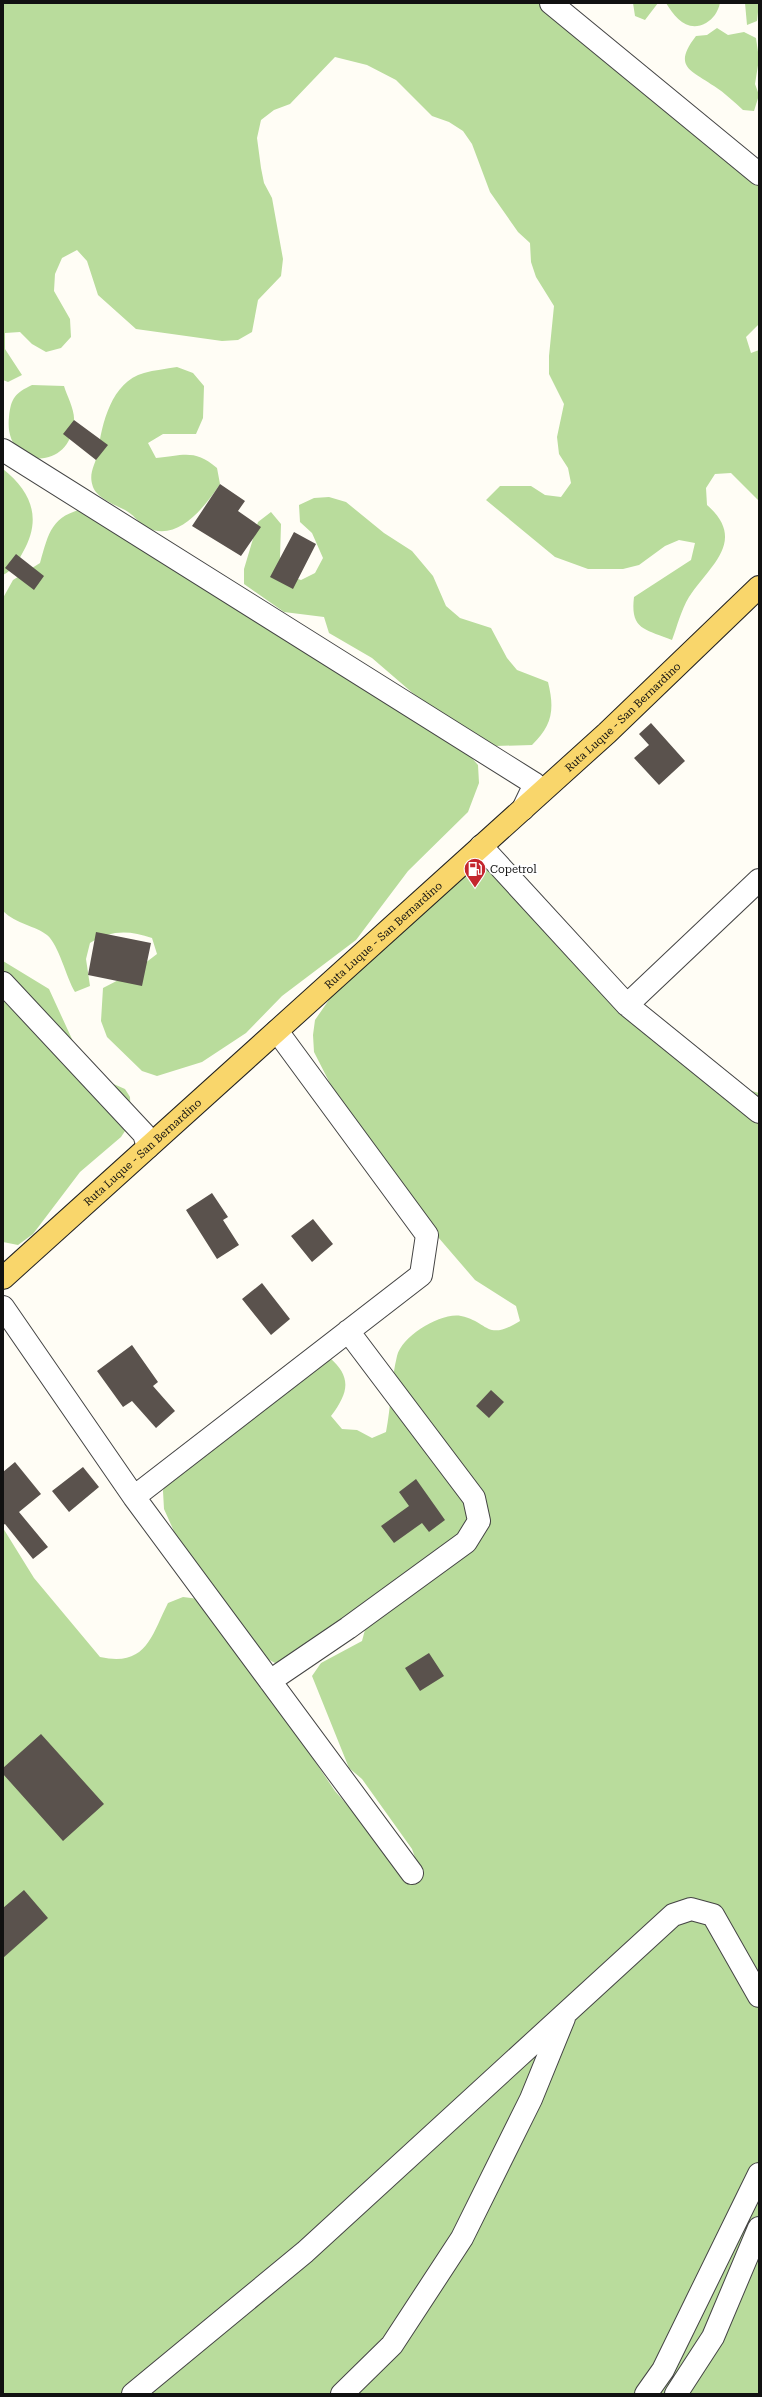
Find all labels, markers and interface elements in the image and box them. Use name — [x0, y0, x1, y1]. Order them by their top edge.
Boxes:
street label: Ruta Luque - San Bernardino — [563, 660, 684, 775]
fuel station icon: Copetrol — [462, 856, 488, 889]
place label: Copetrol — [490, 863, 537, 876]
street label: Ruta Luque - San Bernardino — [322, 879, 445, 992]
street label: Ruta Luque - San Bernardino — [81, 1096, 205, 1209]

